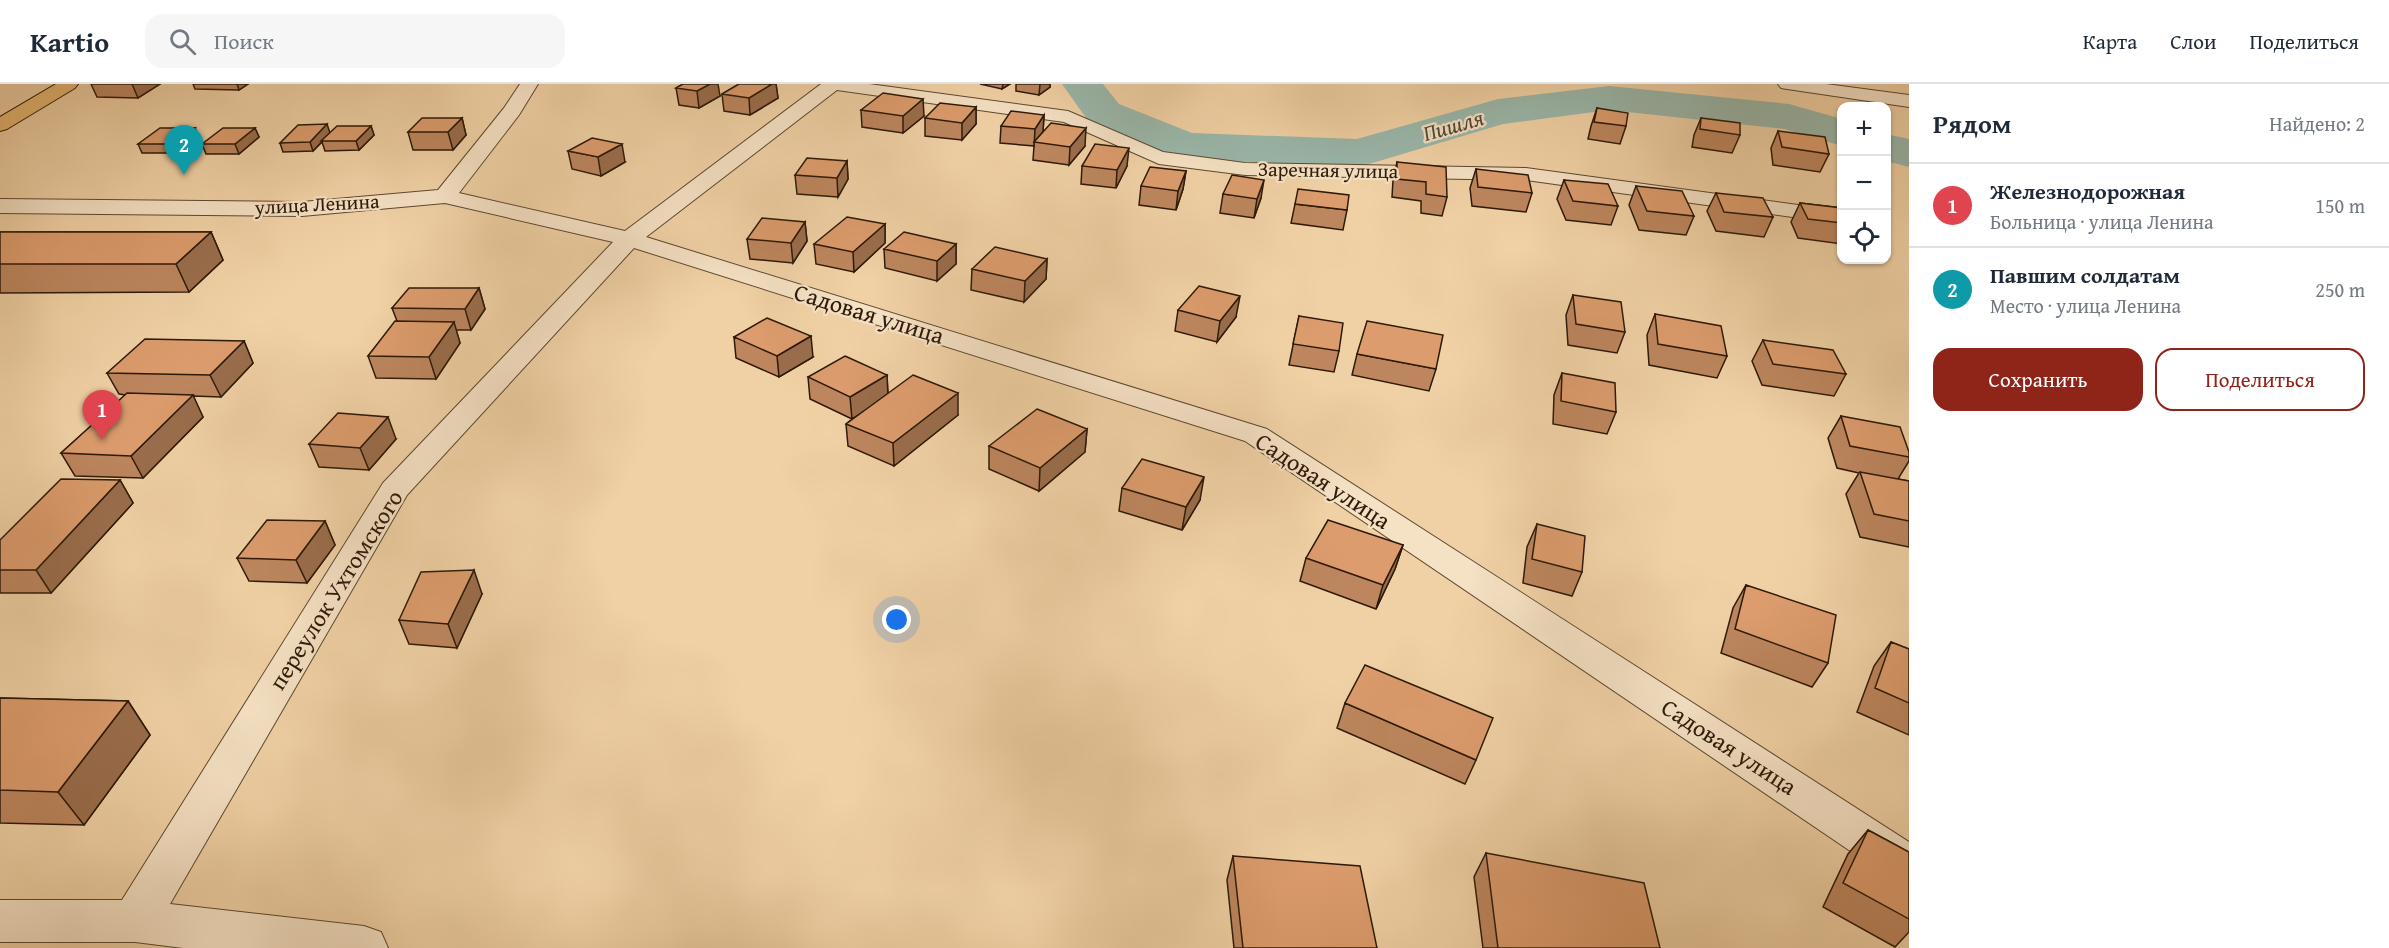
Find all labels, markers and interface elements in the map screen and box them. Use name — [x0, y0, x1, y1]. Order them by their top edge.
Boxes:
search box — [145, 14, 565, 68]
text: Kartio — [30, 21, 109, 62]
icon: search — [166, 25, 199, 58]
text: Поиск — [214, 25, 274, 57]
text: Карта — [2083, 26, 2137, 57]
text: Слои — [2170, 26, 2216, 57]
text: Поделиться — [2249, 26, 2359, 57]
water label: Пишля — [1419, 101, 1487, 149]
map controls — [1837, 102, 1891, 264]
button: + — [1837, 102, 1891, 156]
text: Рядом — [1933, 104, 2011, 143]
text: Найдено: 2 — [2269, 109, 2365, 138]
pin: 2 — [164, 126, 204, 175]
street label: Заречная улица — [1258, 154, 1399, 185]
button: − — [1837, 156, 1891, 210]
text: Железнодорожная — [1990, 175, 2185, 207]
street label: улица Ленина — [253, 186, 381, 221]
text: 1 — [1947, 191, 1958, 220]
text: 150 m — [2315, 191, 2365, 220]
text: Больница · улица Ленина — [1990, 207, 2214, 236]
button: locate — [1837, 210, 1891, 264]
text: Павшим солдатам — [1990, 259, 2180, 291]
street label: Садовая улица — [790, 274, 949, 353]
text: 2 — [1947, 275, 1958, 304]
text: 250 m — [2315, 275, 2365, 304]
text: Место · улица Ленина — [1990, 291, 2181, 320]
button: Сохранить — [1933, 348, 2143, 411]
button: Поделиться — [2155, 348, 2365, 411]
pin: 1 — [82, 390, 122, 440]
street label: Садовая улица — [1249, 424, 1398, 538]
street label: переулок Ухтомского — [260, 483, 411, 697]
your location — [882, 605, 911, 634]
street label: Садовая улица — [1655, 690, 1804, 804]

